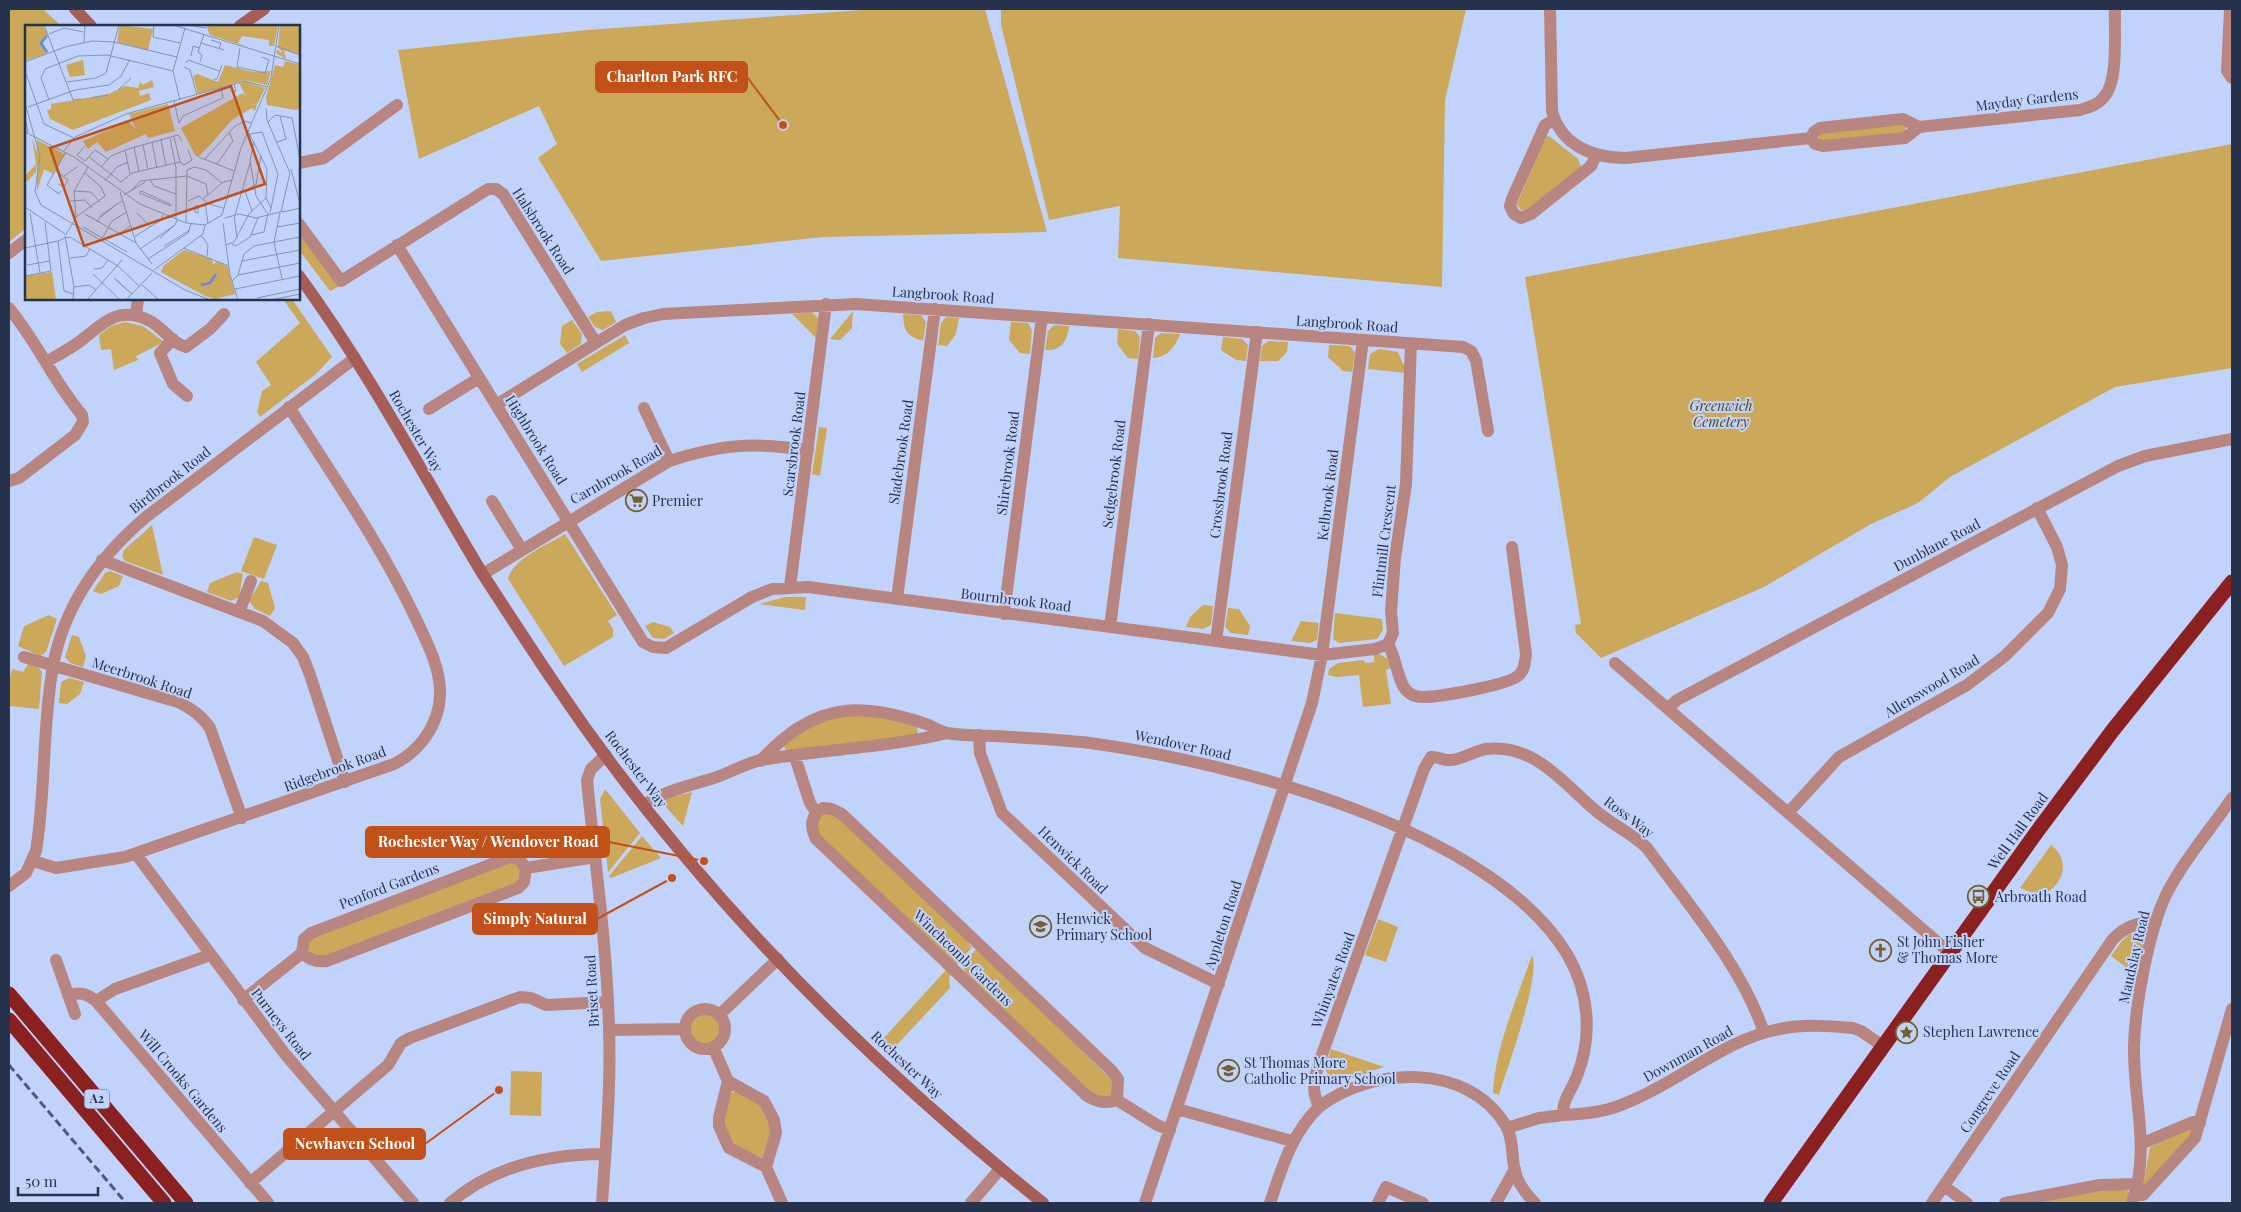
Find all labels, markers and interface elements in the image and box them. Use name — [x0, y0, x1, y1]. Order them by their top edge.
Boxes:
inset map — [25, 25, 300, 300]
callout: Charlton Park RFC — [596, 62, 747, 92]
text: Charlton Park RFC — [607, 66, 737, 86]
street label: Mayday Gardens — [1974, 84, 2080, 115]
street label: Halsbrook Road — [508, 184, 579, 278]
street label: Langbrook Road — [891, 281, 995, 308]
street label: Langbrook Road — [1295, 310, 1399, 337]
street label: Rochester Way — [385, 386, 448, 475]
street label: Scarsbrook Road — [778, 390, 809, 498]
street label: Highbrook Road — [501, 391, 572, 488]
park label: Greenwich Cemetery — [1689, 396, 1753, 431]
street label: Sladebrook Road — [884, 398, 917, 506]
street label: Shirebrook Road — [992, 410, 1023, 516]
street label: Sedgebrook Road — [1097, 419, 1130, 529]
street label: Crossbrook Road — [1205, 430, 1236, 540]
street label: Carnbrook Road — [566, 441, 665, 509]
street label: Birdbrook Road — [125, 442, 214, 517]
street label: Kelbrook Road — [1312, 448, 1343, 542]
street label: Flintmill Crescent — [1367, 482, 1400, 598]
supermarket icon: Premier — [624, 489, 648, 513]
place label: Premier — [652, 491, 704, 510]
street label: Dunblane Road — [1890, 514, 1984, 576]
street label: Bournbrook Road — [960, 583, 1072, 616]
street label: Allenswood Road — [1880, 650, 1983, 722]
street label: Meerbrook Road — [90, 652, 195, 703]
street label: Wendover Road — [1132, 725, 1233, 764]
street label: Rochester Way — [601, 726, 672, 811]
street label: Ridgebrook Road — [281, 741, 389, 796]
street label: Well Hall Road — [1983, 788, 2052, 874]
street label: Ross Way — [1600, 791, 1658, 842]
street label: Henwick Road — [1034, 821, 1112, 898]
callout: Rochester Way / Wendover Road — [366, 827, 609, 857]
text: Rochester Way / Wendover Road — [378, 831, 598, 851]
street label: Penford Gardens — [336, 858, 442, 913]
street label: Appleton Road — [1199, 878, 1246, 973]
bus stop icon: Arbroath Road — [1967, 885, 1991, 909]
place label: Arbroath Road — [1994, 887, 2087, 906]
callout: Simply Natural — [473, 904, 597, 934]
street label: Winchcomb Gardens — [909, 905, 1017, 1010]
text: Simply Natural — [483, 908, 587, 928]
place label: Henwick Primary School — [1056, 909, 1152, 944]
street label: Maudslay Road — [2114, 909, 2153, 1005]
school or university icon: Henwick Primary School — [1028, 915, 1052, 939]
street label: Whinyates Road — [1306, 929, 1359, 1031]
place label: St John Fisher & Thomas More — [1897, 932, 1998, 967]
church icon: St John Fisher & Thomas More — [1869, 938, 1893, 962]
street label: Briset Road — [580, 954, 603, 1028]
street label: Purneys Road — [247, 984, 315, 1064]
place icon: Stephen Lawrence — [1895, 1020, 1919, 1044]
street label: Downman Road — [1639, 1021, 1736, 1086]
place label: Stephen Lawrence — [1923, 1022, 2039, 1041]
street label: Will Crooks Gardens — [134, 1025, 232, 1136]
street label: Rochester Way — [867, 1026, 947, 1103]
street label: Congreve Road — [1955, 1047, 2024, 1136]
place label: St Thomas More Catholic Primary School — [1244, 1053, 1396, 1088]
school or university icon: St Thomas More Catholic Primary School — [1216, 1059, 1240, 1083]
road number: A2 — [84, 1090, 110, 1108]
callout: Newhaven School — [284, 1129, 425, 1159]
text: Newhaven School — [295, 1133, 416, 1153]
scale bar — [18, 1164, 98, 1196]
text: 50 m — [25, 1171, 58, 1191]

